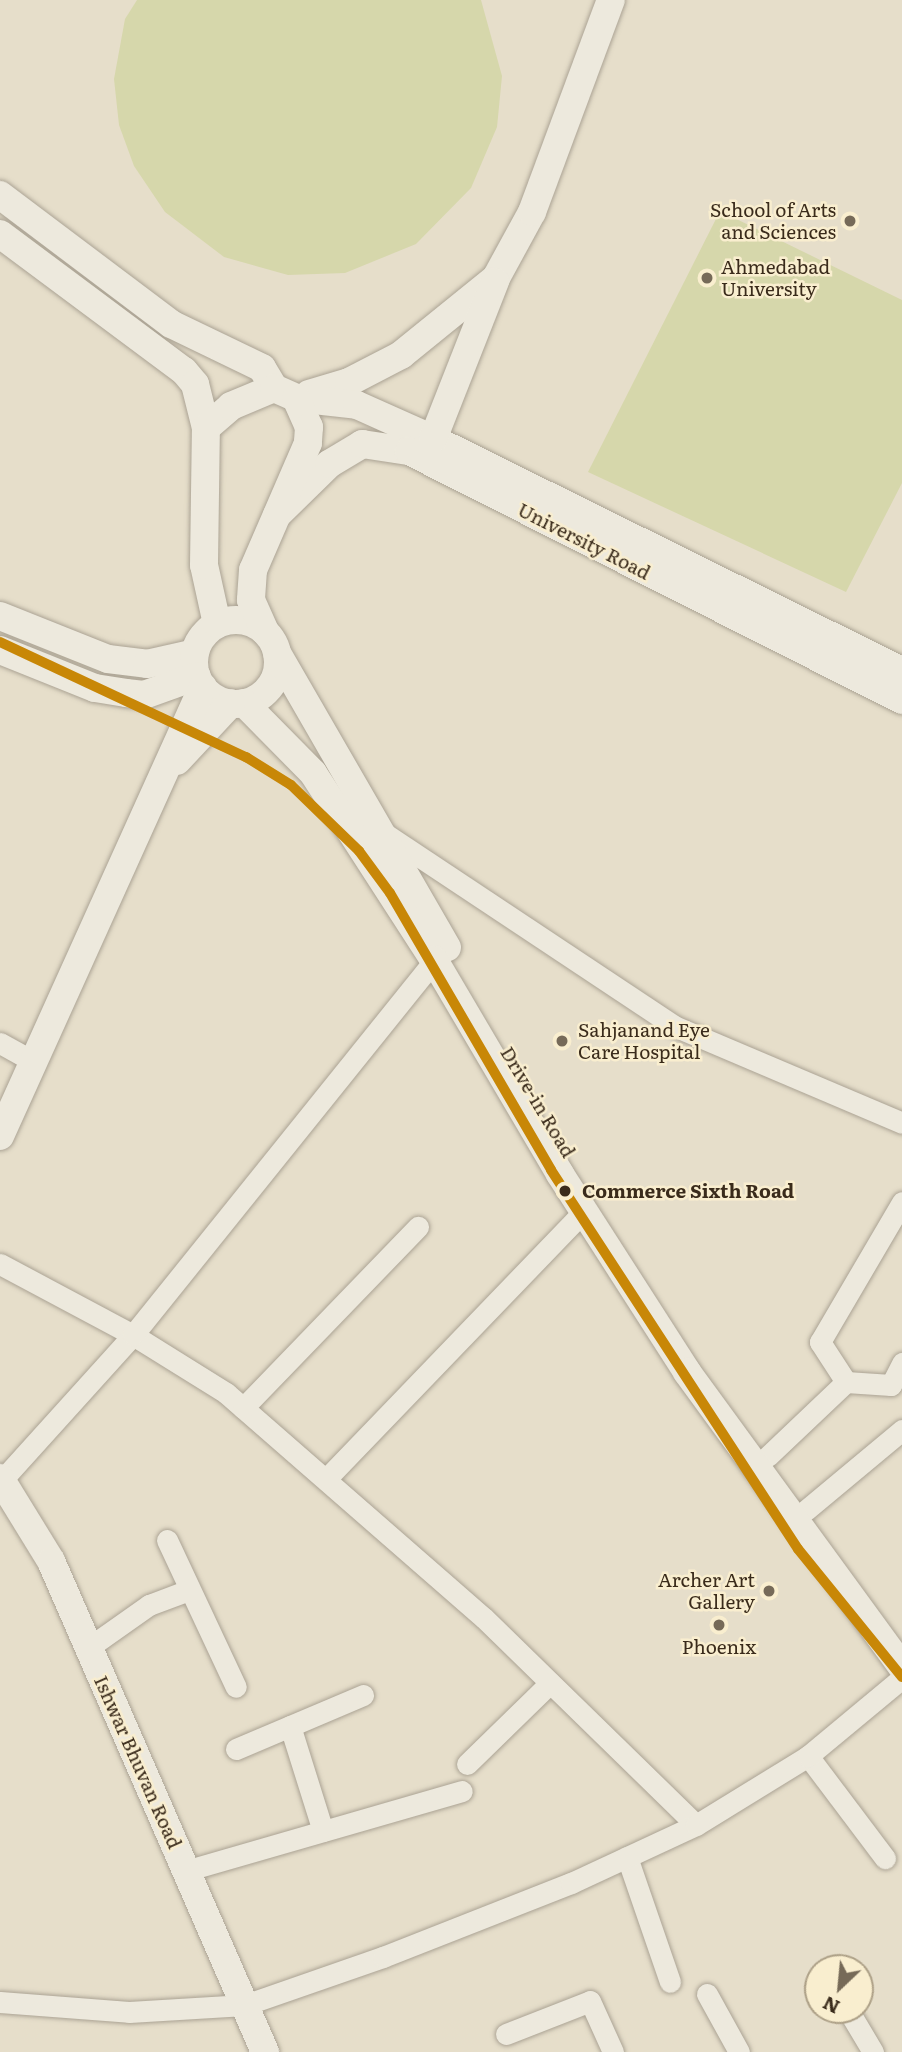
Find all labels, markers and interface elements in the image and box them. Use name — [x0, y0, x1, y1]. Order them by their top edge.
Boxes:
place label: School of Arts and Sciences — [710, 199, 836, 243]
marker: School of Arts and Sciences — [842, 213, 858, 229]
place label: Ahmedabad University — [721, 256, 830, 300]
marker: Ahmedabad University — [699, 270, 715, 286]
street label: University Road — [514, 498, 654, 584]
place label: Sahjanand Eye Care Hospital — [578, 1019, 710, 1063]
marker: Sahjanand Eye Care Hospital — [552, 1031, 572, 1051]
street label: Drive-in Road — [496, 1042, 580, 1162]
marker: Commerce Sixth Road — [554, 1180, 576, 1202]
place label: Commerce Sixth Road — [582, 1180, 794, 1202]
place label: Archer Art Gallery — [658, 1569, 755, 1613]
marker: Archer Art Gallery — [761, 1583, 777, 1599]
marker: Phoenix — [711, 1617, 727, 1633]
place label: Phoenix — [682, 1636, 756, 1658]
street label: Ishwar Bhuvan Road — [90, 1672, 186, 1852]
north arrow — [804, 1954, 874, 2024]
text: N — [817, 1990, 844, 2022]

